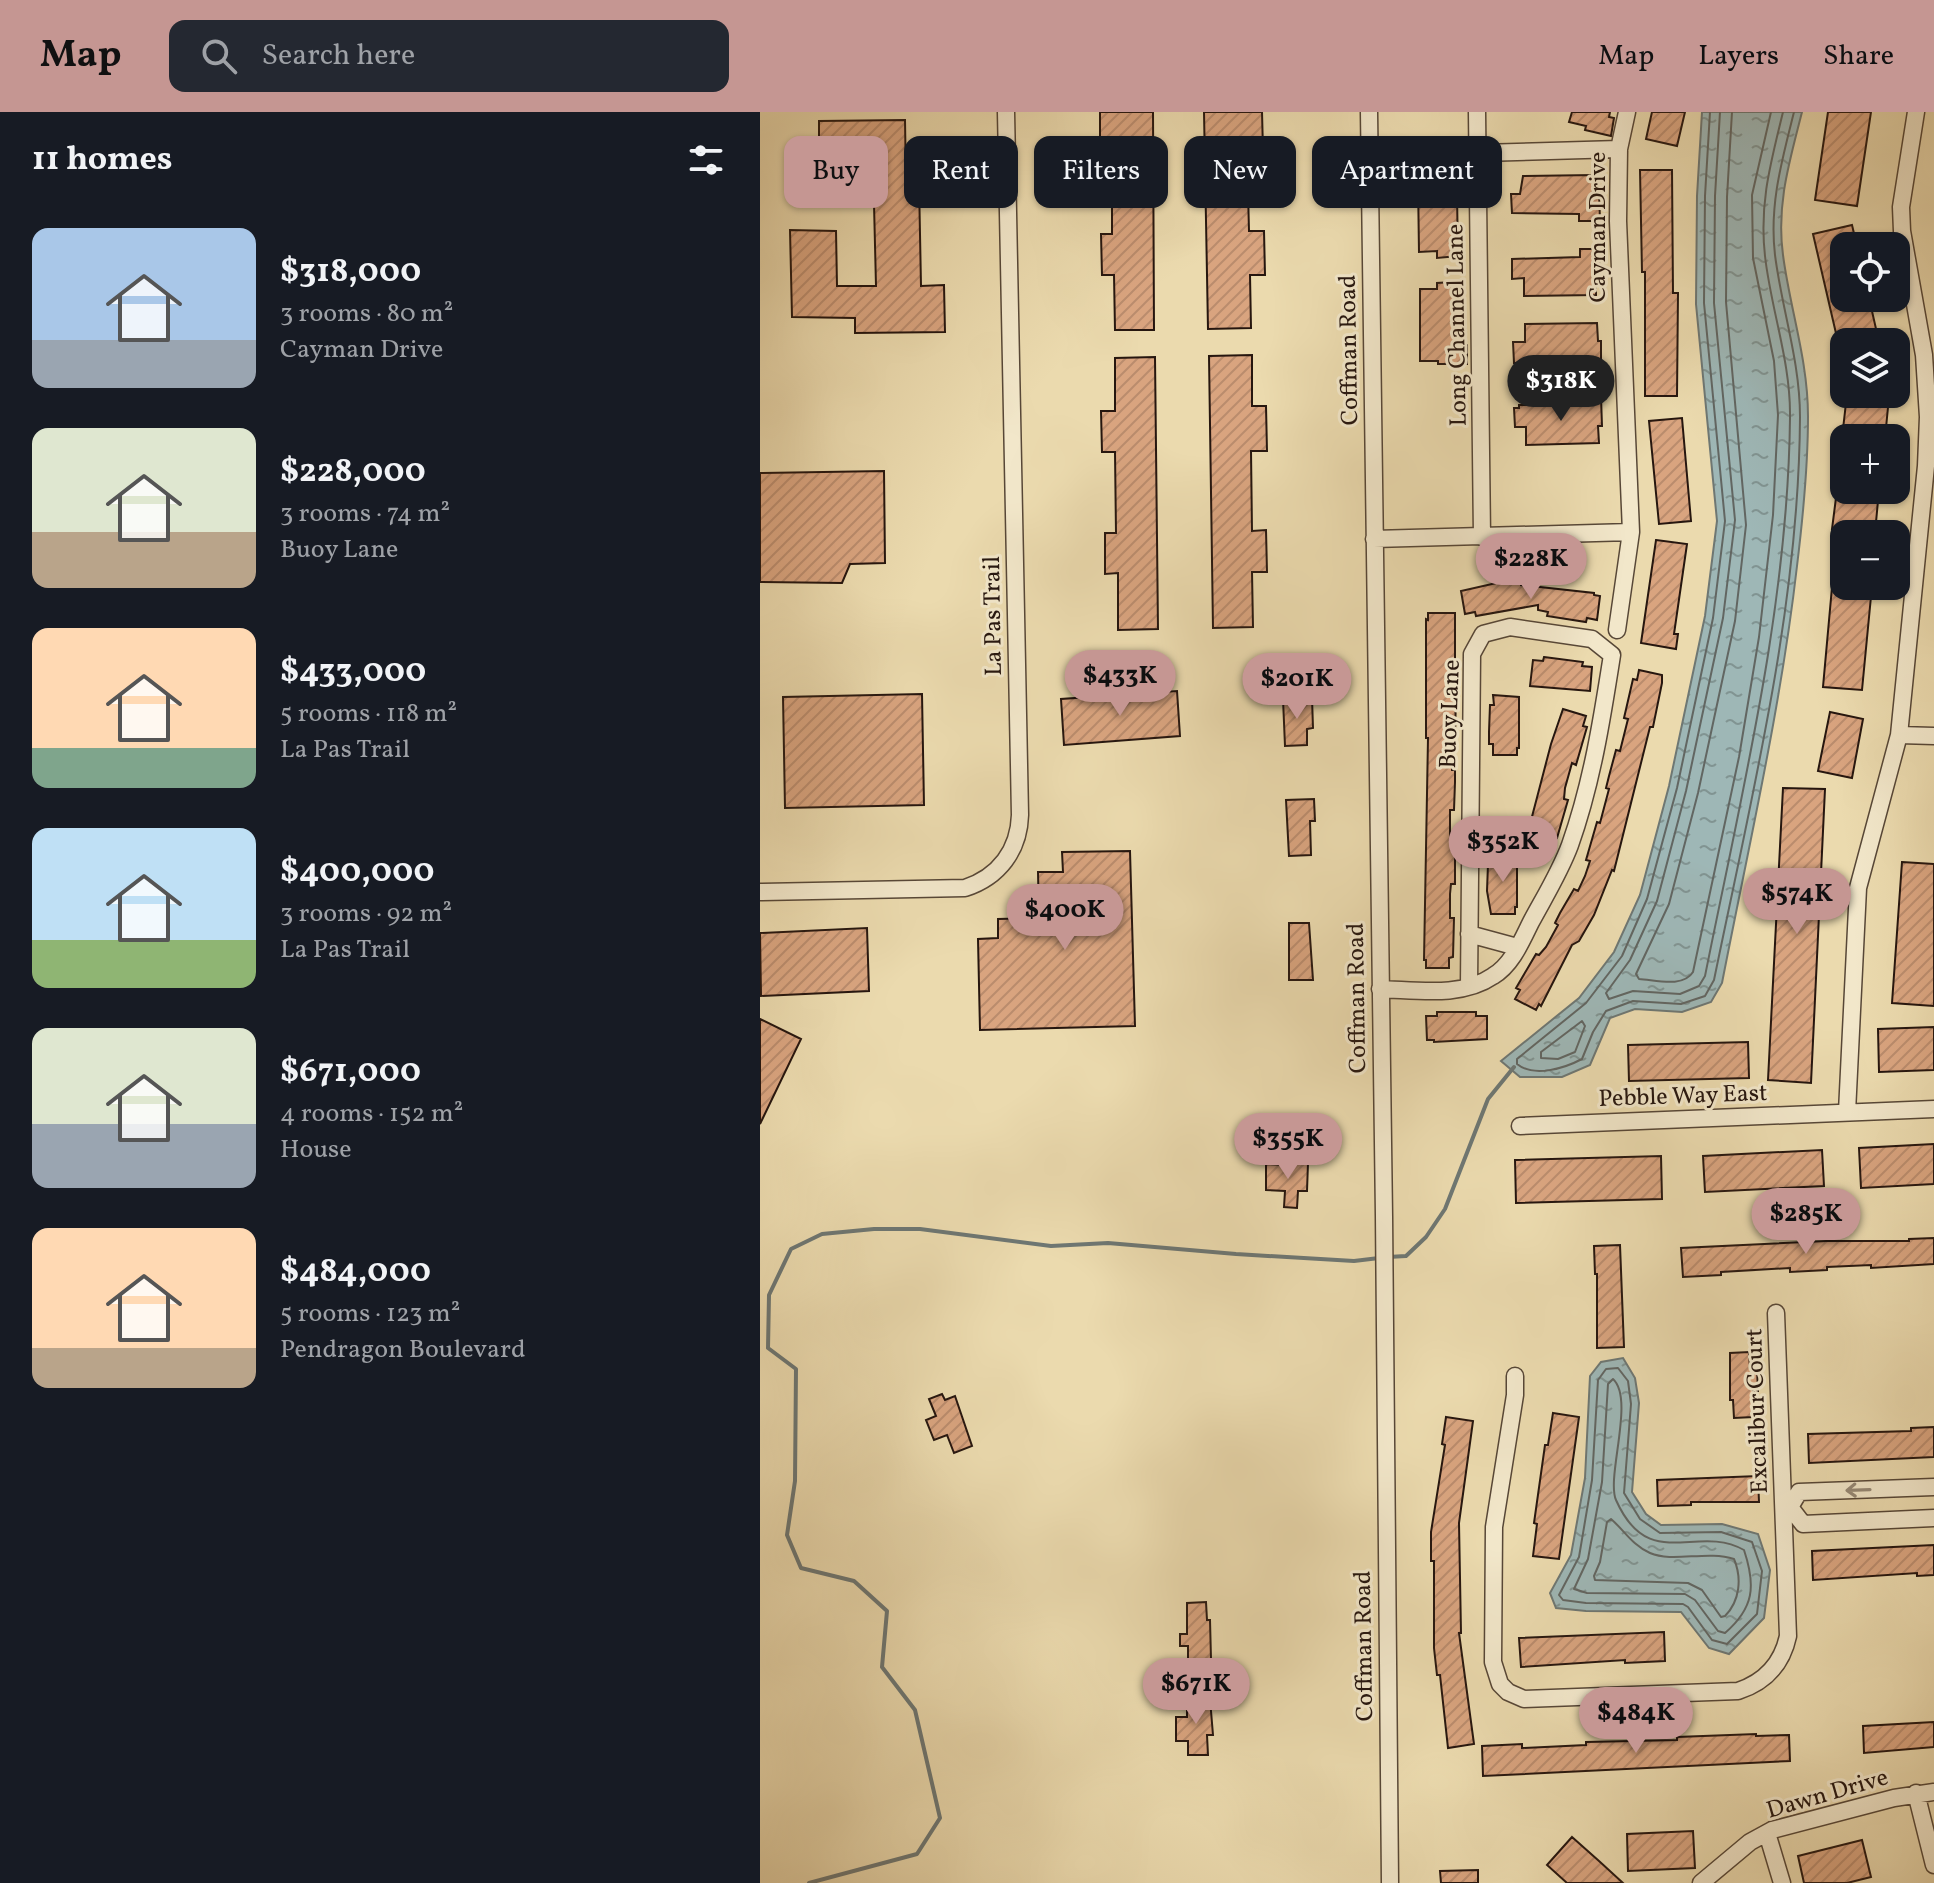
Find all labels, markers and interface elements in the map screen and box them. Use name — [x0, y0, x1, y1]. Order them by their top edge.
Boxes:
search box — [169, 20, 729, 92]
text: Map — [40, 30, 121, 83]
icon: search — [197, 34, 241, 78]
text: Search here — [261, 35, 415, 77]
text: Map — [1598, 37, 1654, 76]
text: Layers — [1698, 37, 1779, 76]
text: Share — [1823, 37, 1894, 76]
chip: Buy — [784, 136, 888, 208]
chip: Rent — [904, 136, 1018, 208]
chip: Filters — [1034, 136, 1168, 208]
chip: New — [1184, 136, 1296, 208]
chip: Apartment — [1312, 136, 1502, 208]
text: 11 homes — [32, 137, 172, 184]
icon: filters — [684, 138, 728, 182]
street label: Cayman Drive — [1582, 152, 1616, 302]
street label: Long Channel Lane — [1439, 223, 1477, 427]
map controls — [1830, 232, 1910, 600]
button: locate — [1830, 232, 1910, 312]
text: $318,000 — [280, 249, 421, 296]
icon: home — [96, 260, 192, 356]
street label: Coffman Road — [1332, 274, 1368, 426]
text: 3 rooms · 80 m² — [280, 296, 453, 332]
button: layers — [1830, 328, 1910, 408]
text: Cayman Drive — [280, 332, 443, 368]
pin: $318K — [1505, 355, 1617, 423]
text: $318K — [1525, 363, 1597, 399]
button: + — [1830, 424, 1910, 504]
text: $228,000 — [280, 449, 426, 496]
icon: home — [96, 460, 192, 556]
text: 3 rooms · 74 m² — [280, 496, 450, 532]
button: − — [1830, 520, 1910, 600]
text: Buoy Lane — [280, 532, 398, 568]
pin: $228K — [1475, 533, 1587, 601]
text: $228K — [1494, 541, 1568, 577]
street label: La Pas Trail — [976, 556, 1012, 676]
text: $433,000 — [280, 649, 426, 696]
pin: $433K — [1064, 650, 1176, 718]
pin: $201K — [1241, 653, 1353, 721]
text: $433K — [1083, 658, 1157, 694]
street label: Buoy Lane — [1432, 659, 1470, 769]
icon: home — [96, 660, 192, 756]
text: $201K — [1260, 661, 1334, 697]
text: 5 rooms · 118 m² — [280, 696, 457, 732]
text: La Pas Trail — [280, 732, 410, 768]
pin: $352K — [1447, 816, 1559, 884]
text: $352K — [1467, 824, 1539, 860]
text: $400,000 — [280, 849, 434, 896]
icon: home — [96, 860, 192, 956]
pin: $574K — [1741, 868, 1853, 936]
text: $574K — [1761, 876, 1833, 912]
pin: $400K — [1009, 884, 1121, 952]
text: $400K — [1025, 892, 1105, 928]
text: 3 rooms · 92 m² — [280, 896, 452, 932]
street label: Coffman Road — [1340, 922, 1376, 1074]
text: La Pas Trail — [280, 932, 410, 968]
text: $671,000 — [280, 1049, 421, 1096]
icon: home — [96, 1060, 192, 1156]
street label: Pebble Way East — [1598, 1077, 1768, 1117]
text: 4 rooms · 152 m² — [280, 1096, 463, 1132]
pin: $355K — [1232, 1113, 1344, 1181]
text: $355K — [1252, 1121, 1324, 1157]
text: House — [280, 1132, 352, 1168]
pin: $285K — [1750, 1188, 1862, 1256]
text: $285K — [1770, 1196, 1843, 1232]
text: $484,000 — [280, 1249, 431, 1296]
icon: home — [96, 1260, 192, 1356]
text: 5 rooms · 123 m² — [280, 1296, 460, 1332]
street label: Excalibur Court — [1738, 1328, 1778, 1494]
text: Pendragon Boulevard — [280, 1332, 526, 1368]
one-way arrow — [1845, 1482, 1872, 1497]
street label: Coffman Road — [1347, 1570, 1383, 1722]
pin: $671K — [1140, 1658, 1252, 1726]
text: $671K — [1161, 1666, 1231, 1702]
pin: $484K — [1580, 1687, 1692, 1755]
text: $484K — [1597, 1695, 1675, 1731]
street label: Dawn Drive — [1763, 1761, 1892, 1829]

